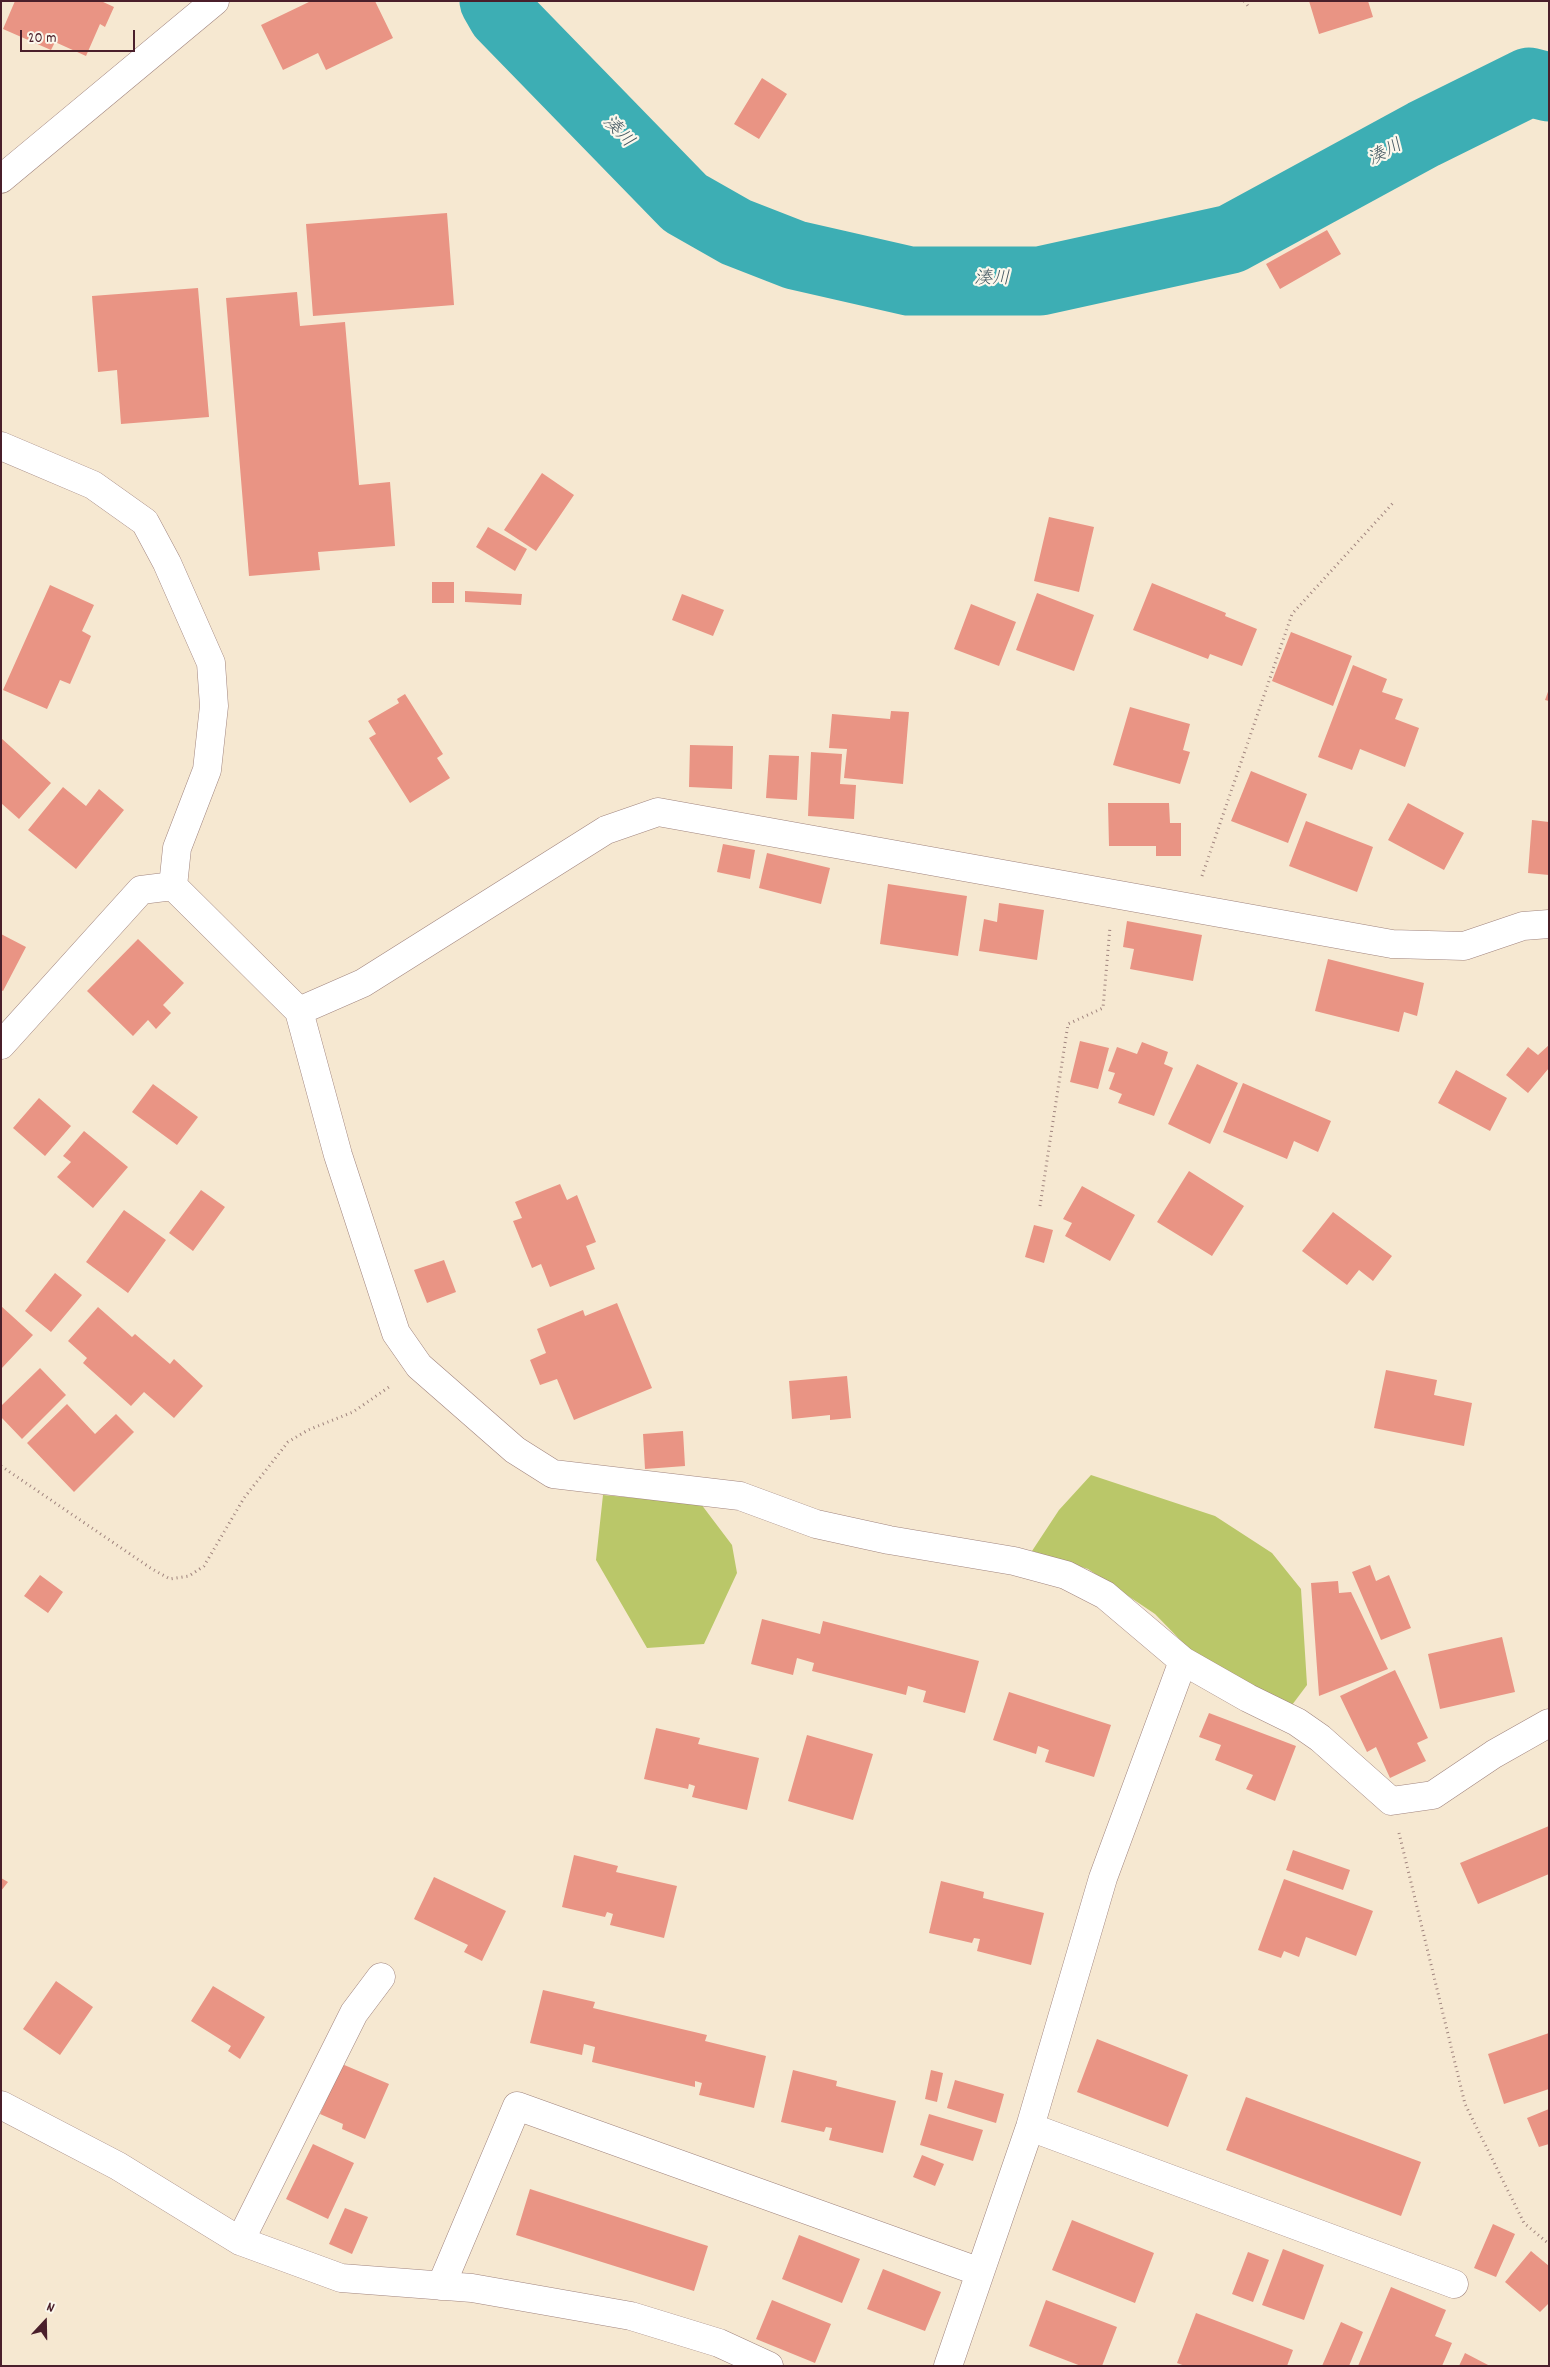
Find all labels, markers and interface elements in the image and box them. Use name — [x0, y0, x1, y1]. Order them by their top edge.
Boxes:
scale bar — [22, 20, 138, 52]
text: 20 m — [28, 28, 56, 50]
water label: 湊川 — [597, 113, 637, 153]
water label: 湊川 — [1365, 136, 1407, 172]
water label: 湊川 — [974, 270, 1010, 292]
north arrow — [20, 2297, 70, 2347]
text: N — [44, 2297, 57, 2319]

